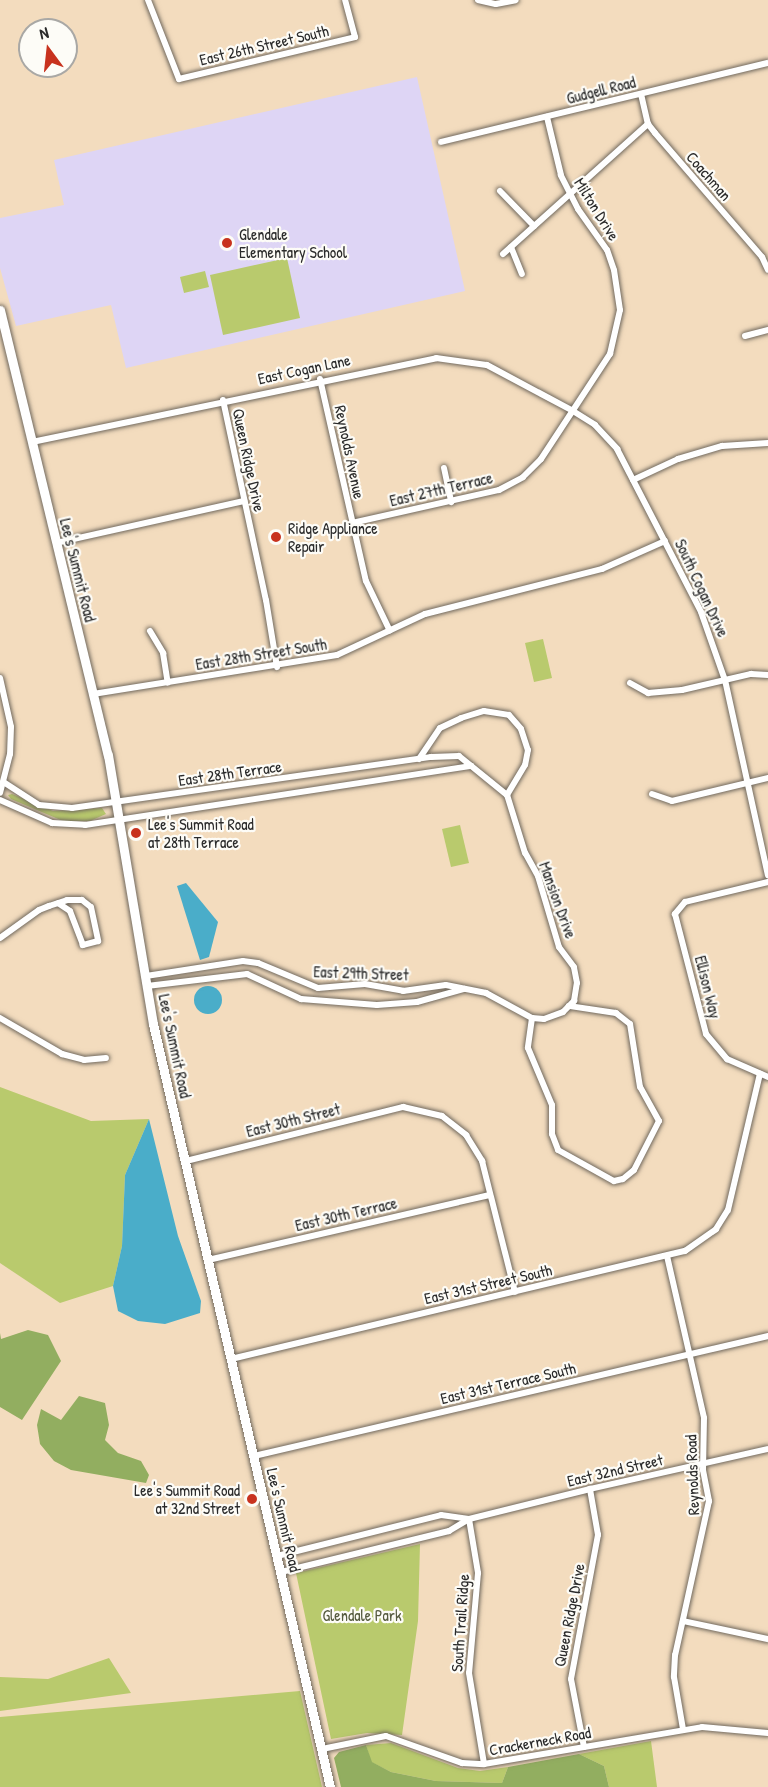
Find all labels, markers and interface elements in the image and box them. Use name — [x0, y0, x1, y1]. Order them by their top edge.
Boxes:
north arrow — [18, 18, 78, 78]
text: N — [37, 21, 51, 44]
street label: East 26th Street South — [198, 21, 330, 69]
street label: Gudgell Road — [564, 72, 638, 108]
street label: Coachman — [682, 148, 736, 204]
street label: Milton Drive — [570, 174, 624, 244]
place label: Glendale Elementary School — [239, 224, 347, 262]
marker: Glendale Elementary School — [220, 236, 234, 250]
street label: East Cogan Lane — [256, 350, 352, 388]
street label: Reynolds Avenue — [331, 404, 369, 500]
street label: Queen Ridge Drive — [229, 407, 269, 513]
street label: East 27th Terrace — [388, 468, 494, 510]
street label: Lee's Summit Road — [56, 516, 100, 624]
place label: Ridge Appliance Repair — [288, 518, 378, 556]
marker: Ridge Appliance Repair — [269, 530, 283, 544]
street label: South Cogan Drive — [671, 536, 733, 640]
street label: East 28th Street South — [194, 634, 328, 674]
street label: East 28th Terrace — [177, 756, 283, 790]
place label: Lee's Summit Road at 28th Terrace — [148, 814, 254, 852]
marker: Lee's Summit Road at 28th Terrace — [129, 826, 143, 840]
street label: Mansion Drive — [535, 859, 581, 941]
street label: Ellison Way — [691, 954, 725, 1020]
street label: East 29th Street — [313, 962, 409, 984]
street label: Lee's Summit Road — [155, 992, 195, 1100]
street label: East 30th Street — [244, 1099, 342, 1141]
street label: East 30th Terrace — [293, 1193, 399, 1235]
street label: East 31st Street South — [422, 1260, 554, 1308]
street label: East 31st Terrace South — [439, 1358, 577, 1408]
street label: Reynolds Road — [681, 1434, 703, 1516]
street label: East 32nd Street — [565, 1450, 665, 1490]
street label: Lee's Summit Road — [263, 1466, 305, 1574]
place label: Lee's Summit Road at 32nd Street — [134, 1480, 240, 1518]
marker: Lee's Summit Road at 32nd Street — [245, 1492, 259, 1506]
street label: Queen Ridge Drive — [550, 1562, 588, 1668]
street label: South Trail Ridge — [447, 1573, 473, 1673]
park label: Glendale Park — [322, 1605, 402, 1625]
street label: Crackerneck Road — [488, 1723, 592, 1759]

